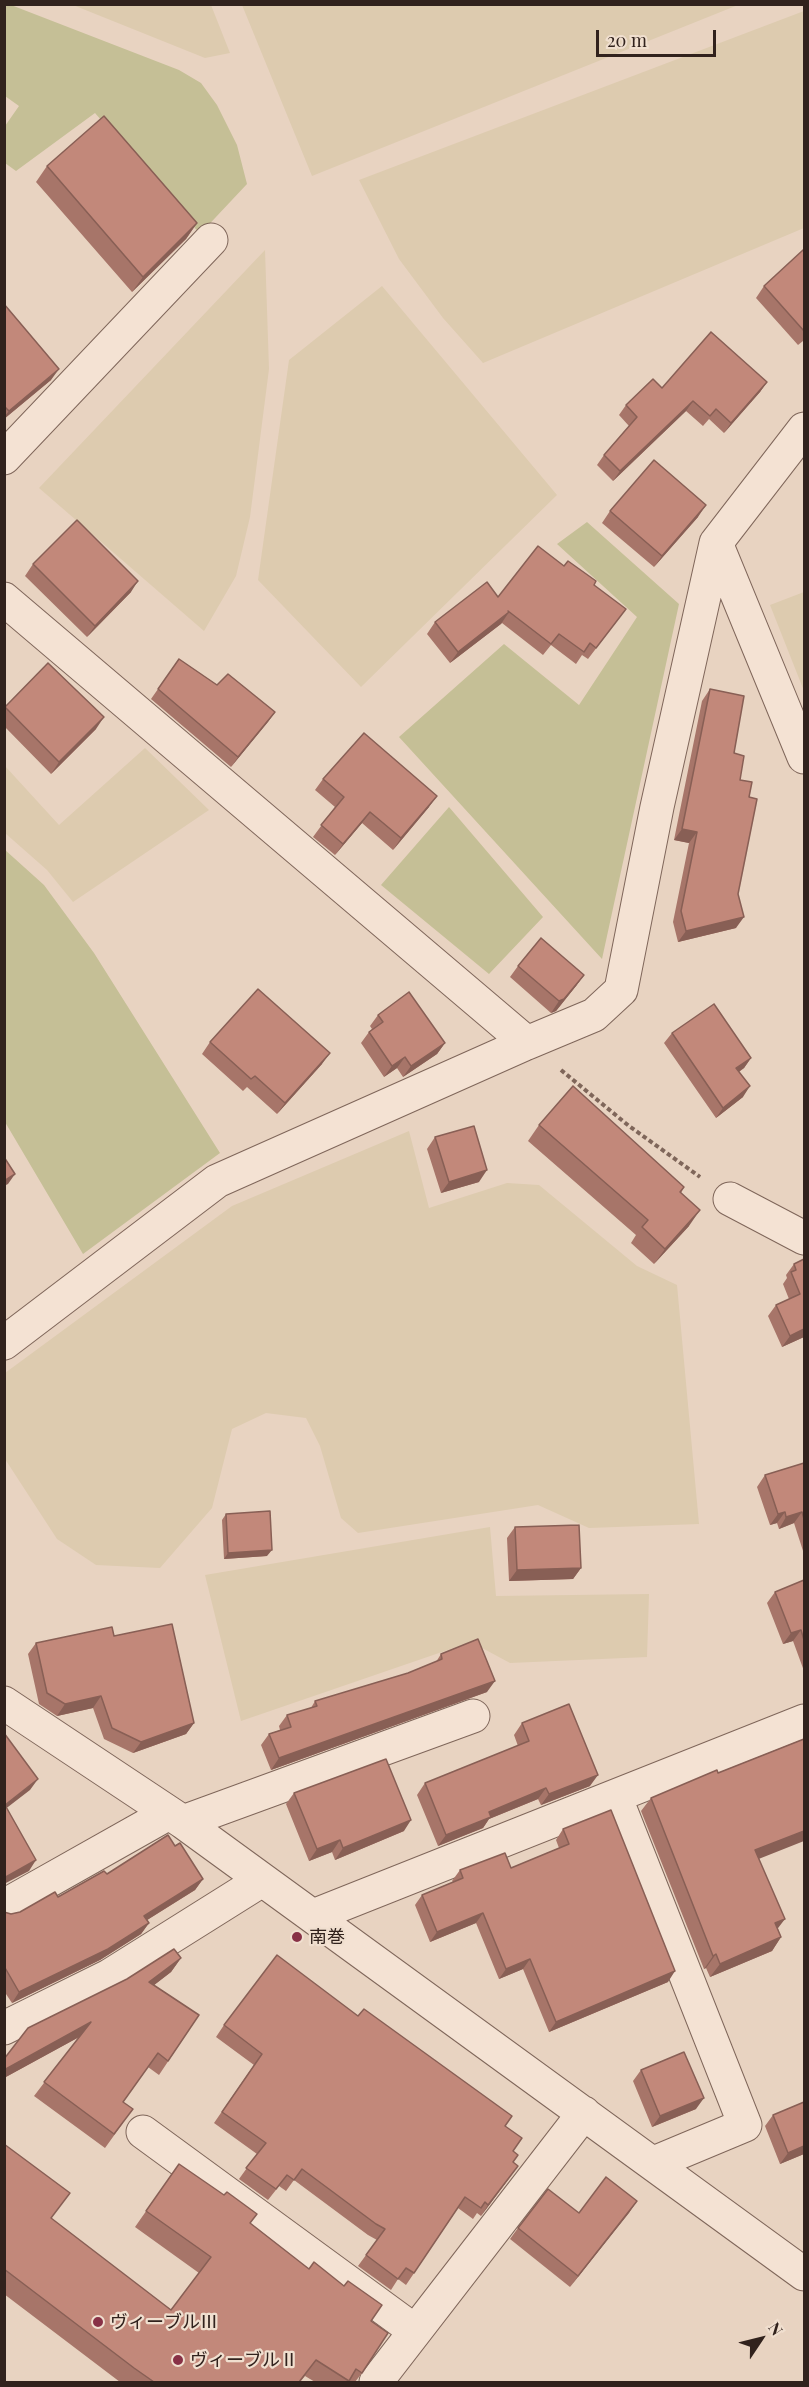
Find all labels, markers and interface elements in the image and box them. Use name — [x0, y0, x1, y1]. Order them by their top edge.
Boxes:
scale bar — [599, 18, 719, 56]
text: 20 m — [607, 28, 647, 52]
place label: 南巻 — [309, 1926, 345, 1948]
marker: 南巻 — [290, 1930, 304, 1944]
north arrow — [731, 2309, 791, 2369]
place label: ヴィーブルⅢ — [110, 2311, 218, 2333]
marker: ヴィーブルⅢ — [91, 2315, 105, 2329]
text: N — [764, 2318, 788, 2339]
place label: ヴィーブルⅡ — [190, 2349, 298, 2371]
marker: ヴィーブルⅡ — [171, 2353, 185, 2367]

